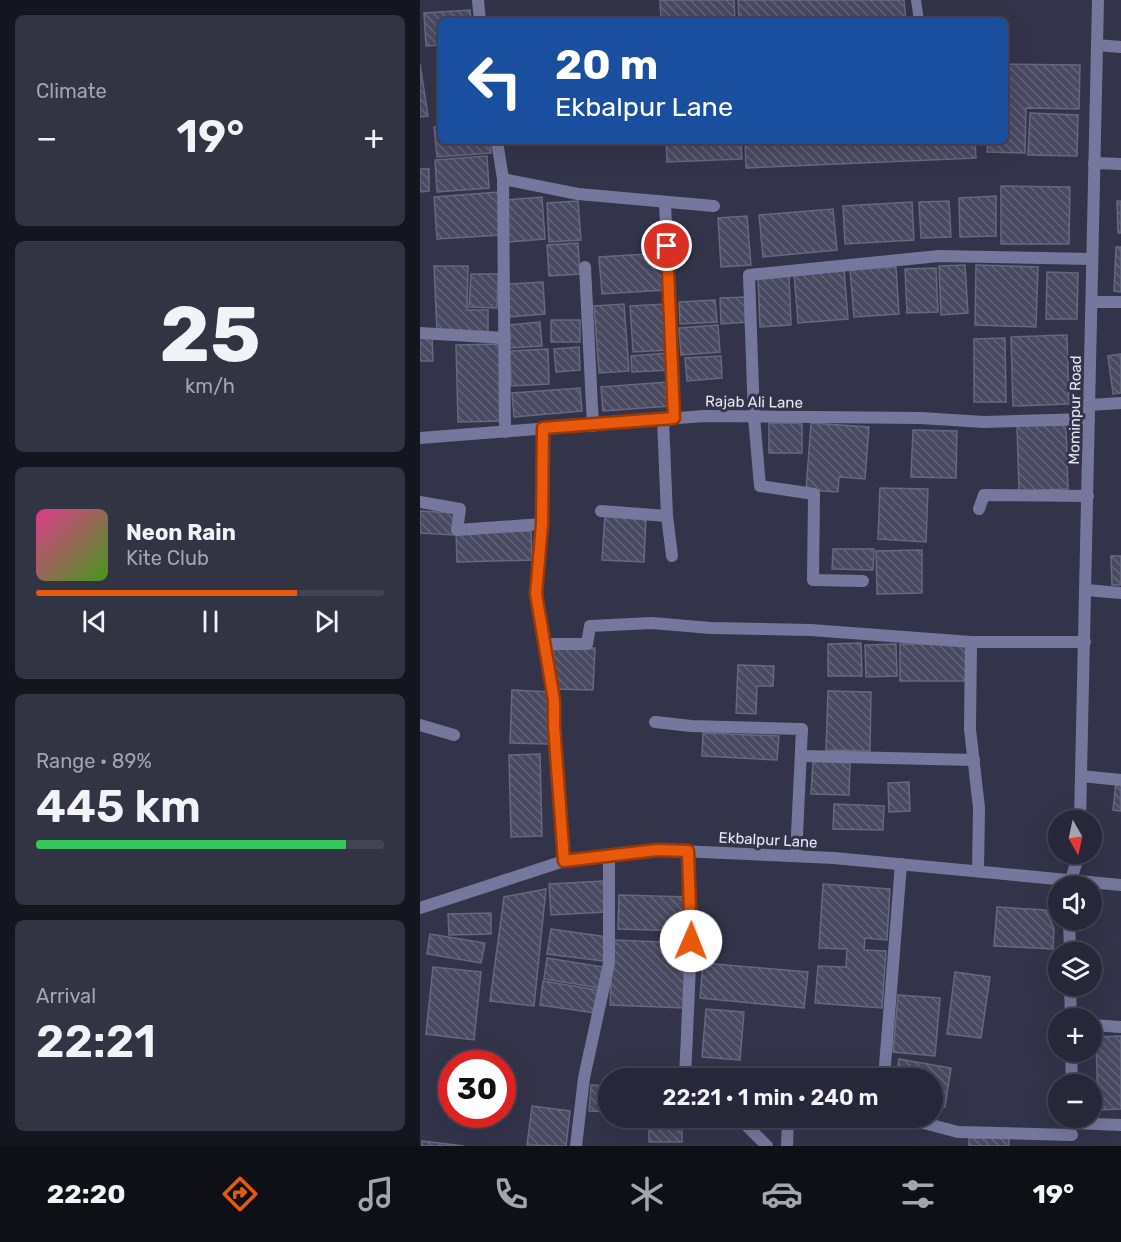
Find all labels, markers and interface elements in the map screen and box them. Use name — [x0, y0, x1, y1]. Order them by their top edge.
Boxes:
text: 20 m — [555, 40, 658, 90]
icon: left — [456, 42, 534, 120]
text: Climate — [36, 79, 107, 103]
text: Ekbalpur Lane — [555, 91, 733, 123]
text: 19° — [176, 110, 244, 163]
text: − — [36, 118, 57, 157]
text: + — [363, 118, 384, 157]
pin — [641, 220, 692, 271]
icon: arrive — [650, 229, 683, 262]
text: 25 — [159, 288, 261, 381]
street label: Mominpur Road — [1065, 355, 1085, 465]
text: km/h — [185, 374, 235, 398]
street label: Rajab Ali Lane — [705, 392, 803, 412]
text: Neon Rain — [126, 519, 236, 546]
text: Kite Club — [126, 546, 209, 570]
icon: previous — [78, 605, 111, 638]
icon: pause — [194, 605, 227, 638]
icon: next — [310, 605, 343, 638]
text: Range · 89% — [36, 749, 152, 773]
text: 445 km — [36, 780, 201, 833]
north arrow — [1048, 810, 1102, 864]
map controls — [1048, 810, 1102, 1128]
street label: Ekbalpur Lane — [718, 828, 818, 852]
button: sound — [1048, 876, 1102, 930]
position arrow — [659, 909, 723, 973]
button: layers — [1048, 942, 1102, 996]
text: Arrival — [36, 984, 96, 1008]
button: + — [1048, 1008, 1102, 1062]
text: 22:21 — [36, 1015, 156, 1068]
speed limit sign: 30 — [438, 1050, 516, 1128]
button: − — [1048, 1074, 1102, 1128]
text: 22:21 · 1 min · 240 m — [663, 1084, 878, 1111]
icon: directions — [219, 1173, 261, 1215]
icon: music — [355, 1173, 397, 1215]
icon: phone — [490, 1173, 532, 1215]
icon: climate — [626, 1173, 668, 1215]
icon: car — [761, 1173, 803, 1215]
icon: filters — [897, 1173, 939, 1215]
text: 22:20 — [47, 1178, 126, 1210]
text: 19° — [1032, 1178, 1074, 1210]

